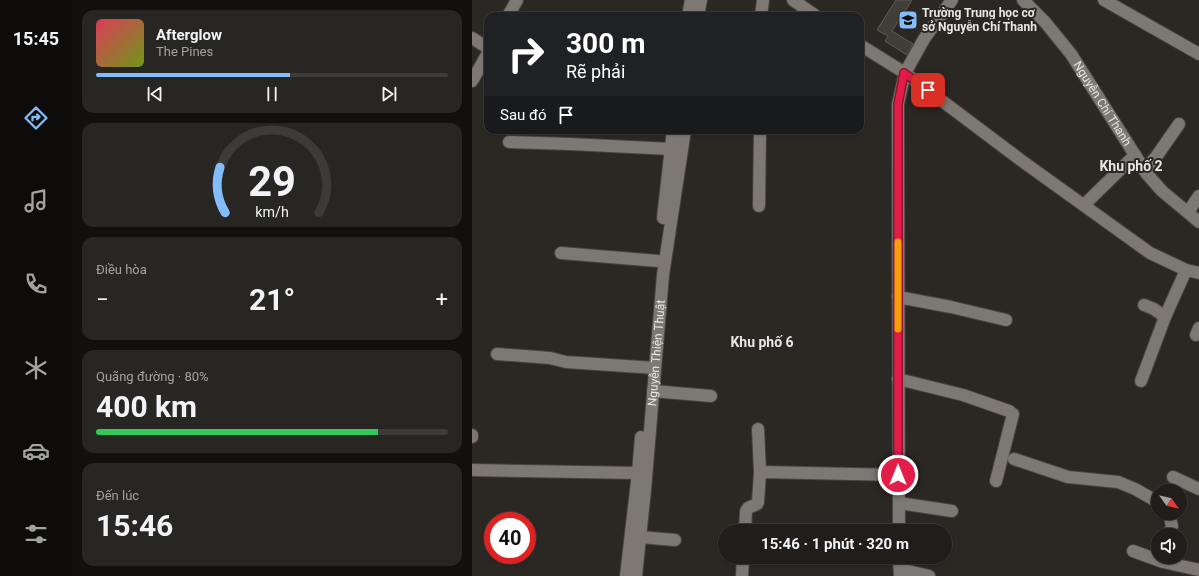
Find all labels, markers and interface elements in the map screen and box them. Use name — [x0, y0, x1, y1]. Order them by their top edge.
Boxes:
place label: Trường Trung học cơ sở Nguyễn Chí Thanh — [922, 6, 1037, 34]
school or university icon: Trường Trung học cơ sở Nguyễn Chí Thanh — [897, 9, 919, 31]
text: Afterglow — [156, 26, 222, 44]
text: 300 m — [566, 27, 645, 60]
text: 15:45 — [13, 28, 59, 49]
icon: right — [500, 28, 552, 80]
text: The Pines — [156, 44, 213, 59]
street label: Nguyễn Chí Thanh — [1070, 59, 1134, 148]
text: Rẽ phải — [566, 61, 625, 82]
pin — [911, 73, 945, 107]
icon: arrive — [917, 79, 939, 101]
icon: previous — [144, 83, 166, 105]
icon: pause — [261, 83, 283, 105]
icon: next — [378, 83, 400, 105]
icon: directions — [22, 104, 50, 132]
icon: arrive — [555, 104, 577, 126]
text: Sau đó — [500, 106, 547, 124]
text: 29 — [248, 157, 296, 206]
district label: Khu phố 2 — [1099, 158, 1163, 174]
icon: music — [22, 187, 50, 215]
text: km/h — [255, 204, 289, 220]
text: Điều hòa — [96, 262, 147, 277]
icon: phone — [22, 270, 50, 298]
text: 21° — [249, 282, 295, 317]
text: − — [96, 287, 109, 312]
text: + — [436, 287, 448, 312]
street label: Nguyễn Thiện Thuật — [645, 299, 668, 407]
district label: Khu phố 6 — [730, 334, 794, 350]
icon: climate — [22, 354, 50, 382]
text: Quãng đường · 80% — [96, 369, 209, 384]
text: 400 km — [96, 389, 197, 424]
icon: car — [22, 437, 50, 465]
position arrow — [877, 454, 919, 496]
north arrow — [1151, 484, 1187, 520]
map controls — [1151, 484, 1187, 564]
text: Đến lúc — [96, 488, 139, 503]
text: 15:46 — [96, 508, 173, 543]
speed limit sign: 40 — [484, 512, 536, 564]
icon: filters — [22, 520, 50, 548]
button: sound — [1151, 528, 1187, 564]
text: 15:46 · 1 phút · 320 m — [761, 535, 909, 553]

